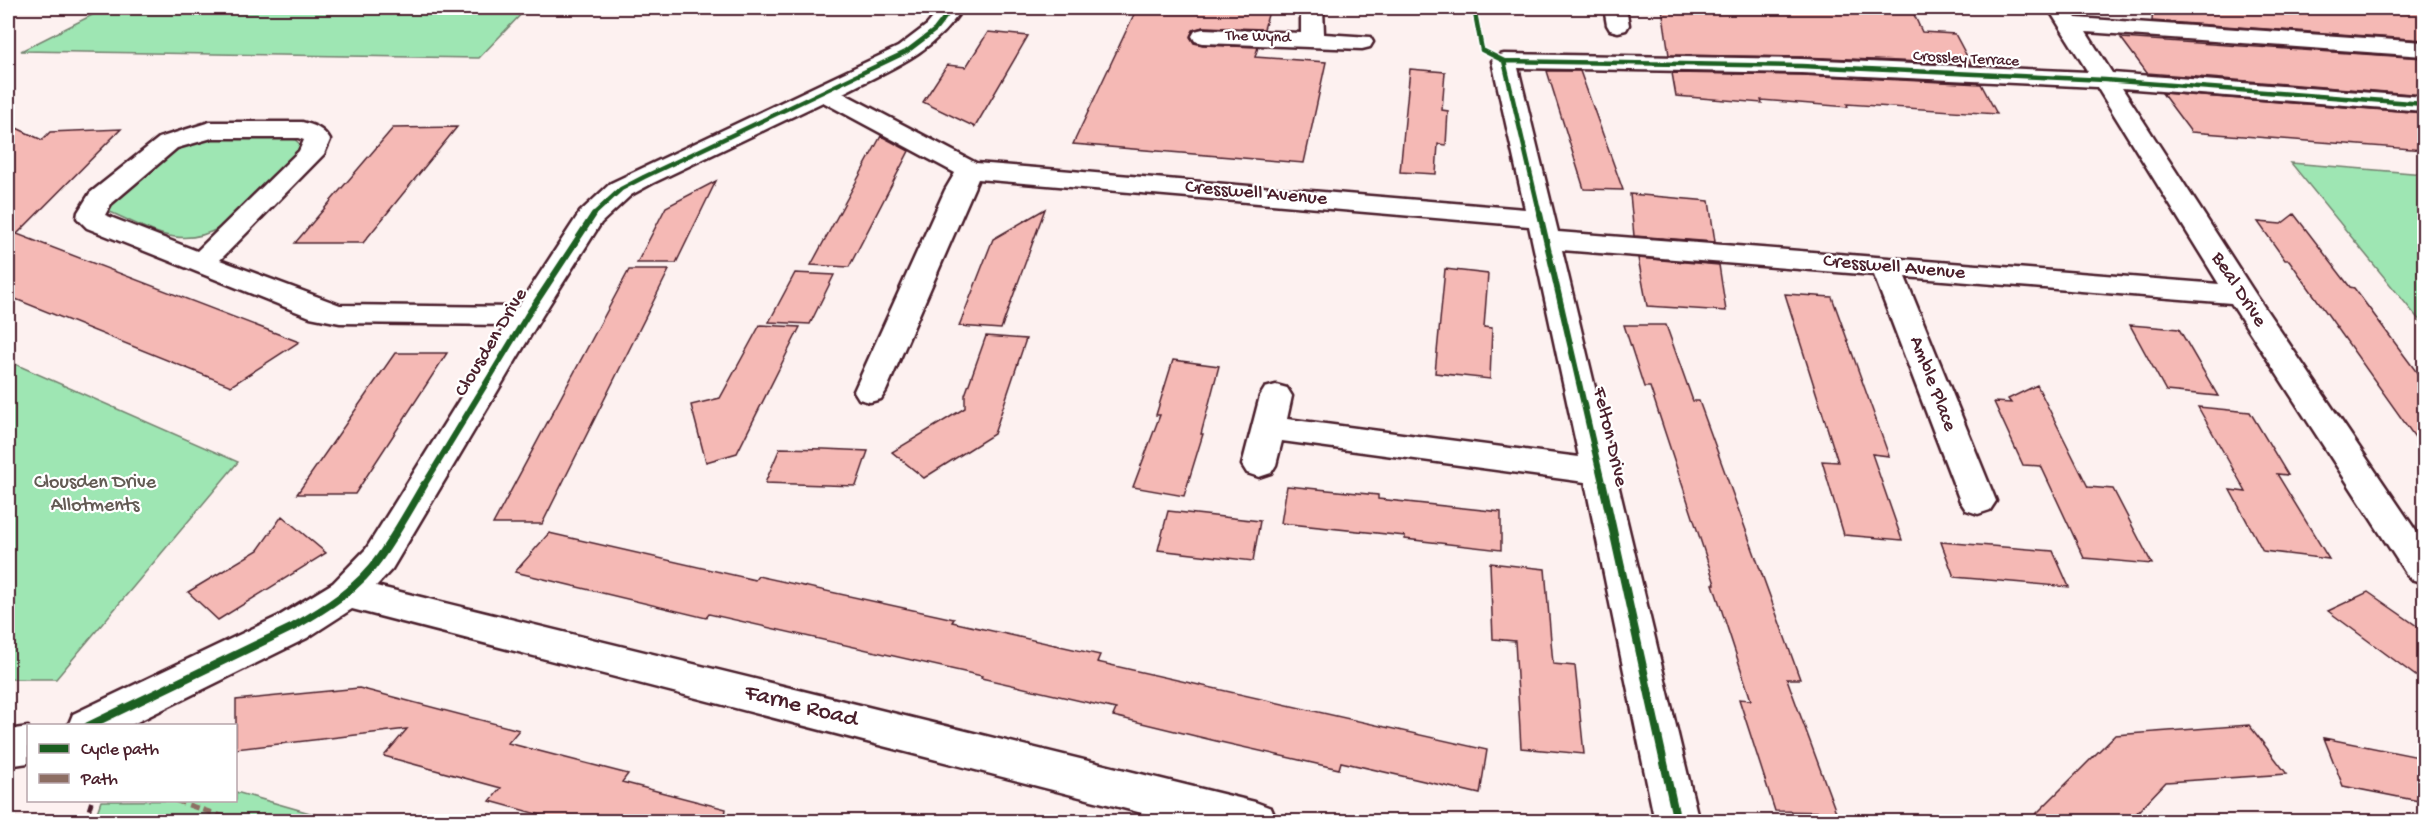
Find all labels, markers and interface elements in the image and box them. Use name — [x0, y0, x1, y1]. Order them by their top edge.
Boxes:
street label: The Wynd — [1224, 27, 1293, 49]
street label: Crossley Terrace — [1912, 48, 2020, 72]
street label: Cresswell Avenue — [1184, 176, 1329, 212]
street label: Beal Drive — [2205, 248, 2271, 332]
street label: Cresswell Avenue — [1822, 250, 1967, 286]
street label: Clousden Drive — [451, 284, 534, 401]
street label: Amble Place — [1903, 333, 1961, 435]
street label: Felton Drive — [1586, 384, 1632, 490]
park label: Clousden Drive Allotments — [34, 472, 157, 518]
street label: Farne Road — [740, 679, 863, 736]
legend — [27, 724, 237, 802]
text: Cycle path — [81, 740, 159, 761]
text: Path — [80, 770, 118, 791]

